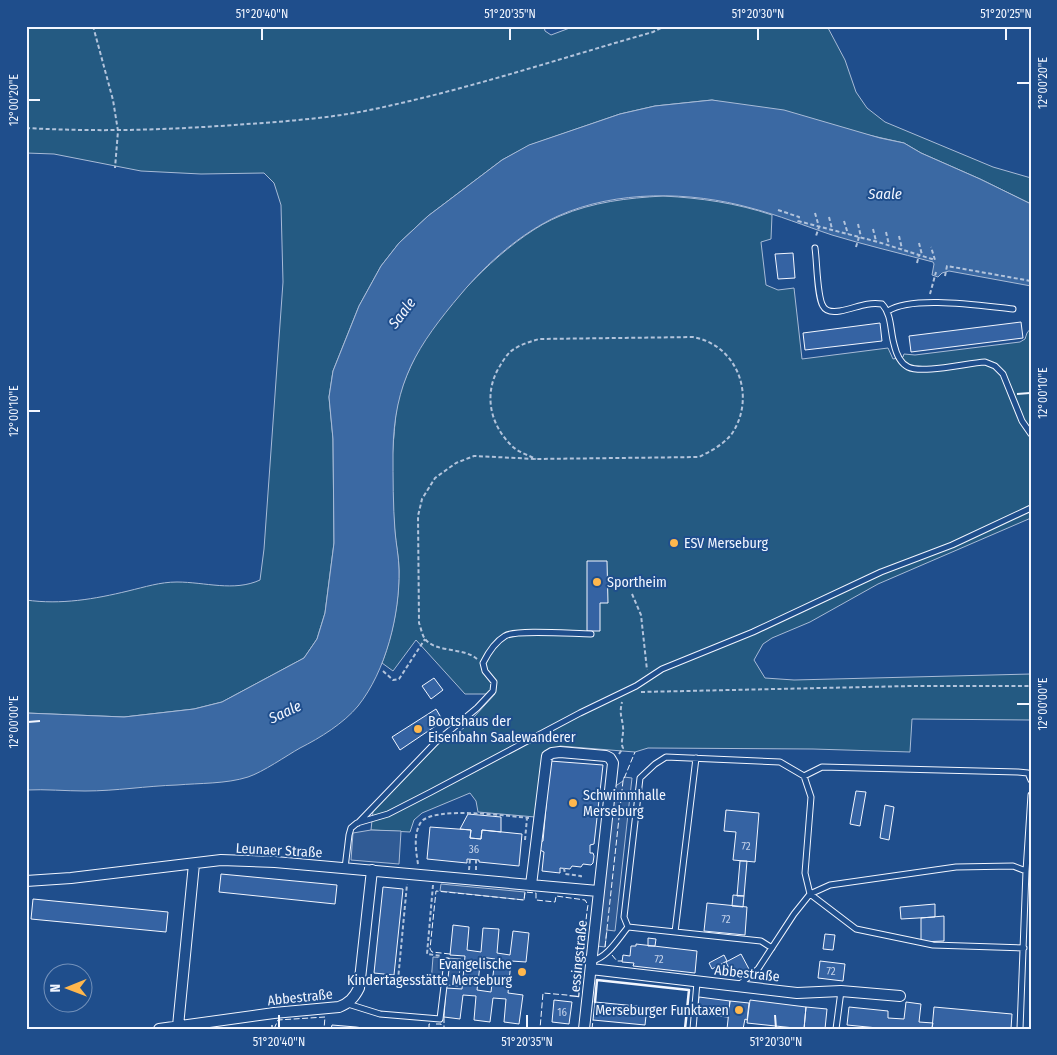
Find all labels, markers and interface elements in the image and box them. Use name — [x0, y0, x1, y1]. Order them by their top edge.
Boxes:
text: 51°20'40"N — [236, 7, 288, 21]
text: 51°20'35"N — [484, 7, 536, 21]
text: 51°20'30"N — [732, 7, 784, 21]
text: 51°20'25"N — [980, 7, 1032, 21]
text: 12°00'20"E — [1036, 57, 1050, 109]
text: 12°00'20"E — [7, 74, 21, 126]
water label: Saale — [867, 185, 902, 203]
water label: Saale — [384, 294, 419, 333]
text: 12°00'10"E — [1036, 367, 1050, 419]
text: 12°00'10"E — [7, 385, 21, 437]
place label: ESV Merseburg — [684, 535, 768, 552]
marker: ESV Merseburg — [668, 537, 680, 549]
place label: Sportheim — [607, 574, 667, 591]
marker: Sportheim — [591, 576, 603, 588]
text: 12°00'00"E — [1036, 677, 1050, 730]
text: 12°00'00"E — [7, 695, 21, 748]
water label: Saale — [265, 697, 304, 728]
place label: Bootshaus der Eisenbahn Saalewanderer — [428, 713, 576, 746]
marker: Bootshaus der Eisenbahn Saalewanderer — [412, 723, 424, 735]
place label: Schwimmhalle Merseburg — [583, 787, 666, 820]
marker: Schwimmhalle Merseburg — [567, 797, 579, 809]
street label: Leunaer Straße — [235, 840, 323, 861]
house number: 72 — [741, 840, 751, 853]
house number: 36 — [469, 843, 480, 856]
house number: 72 — [721, 913, 731, 926]
street label: Lessingstraße — [566, 919, 591, 999]
house number: 72 — [654, 953, 664, 966]
place label: Evangelische Kindertagesstätte Merseburg — [347, 956, 512, 989]
north arrow — [42, 962, 92, 1012]
street label: Abbestraße — [714, 962, 780, 985]
house number: 72 — [826, 965, 836, 978]
marker: Evangelische Kindertagesstätte Merseburg — [516, 966, 528, 978]
text: N — [47, 984, 64, 993]
street label: Abbestraße — [267, 986, 334, 1009]
place label: Merseburger Funktaxen — [595, 1002, 729, 1019]
marker: Merseburger Funktaxen — [733, 1004, 745, 1016]
house number: 16 — [557, 1006, 567, 1019]
text: 51°20'40"N — [253, 1035, 305, 1049]
text: 51°20'35"N — [501, 1035, 553, 1049]
text: 51°20'30"N — [750, 1035, 802, 1049]

